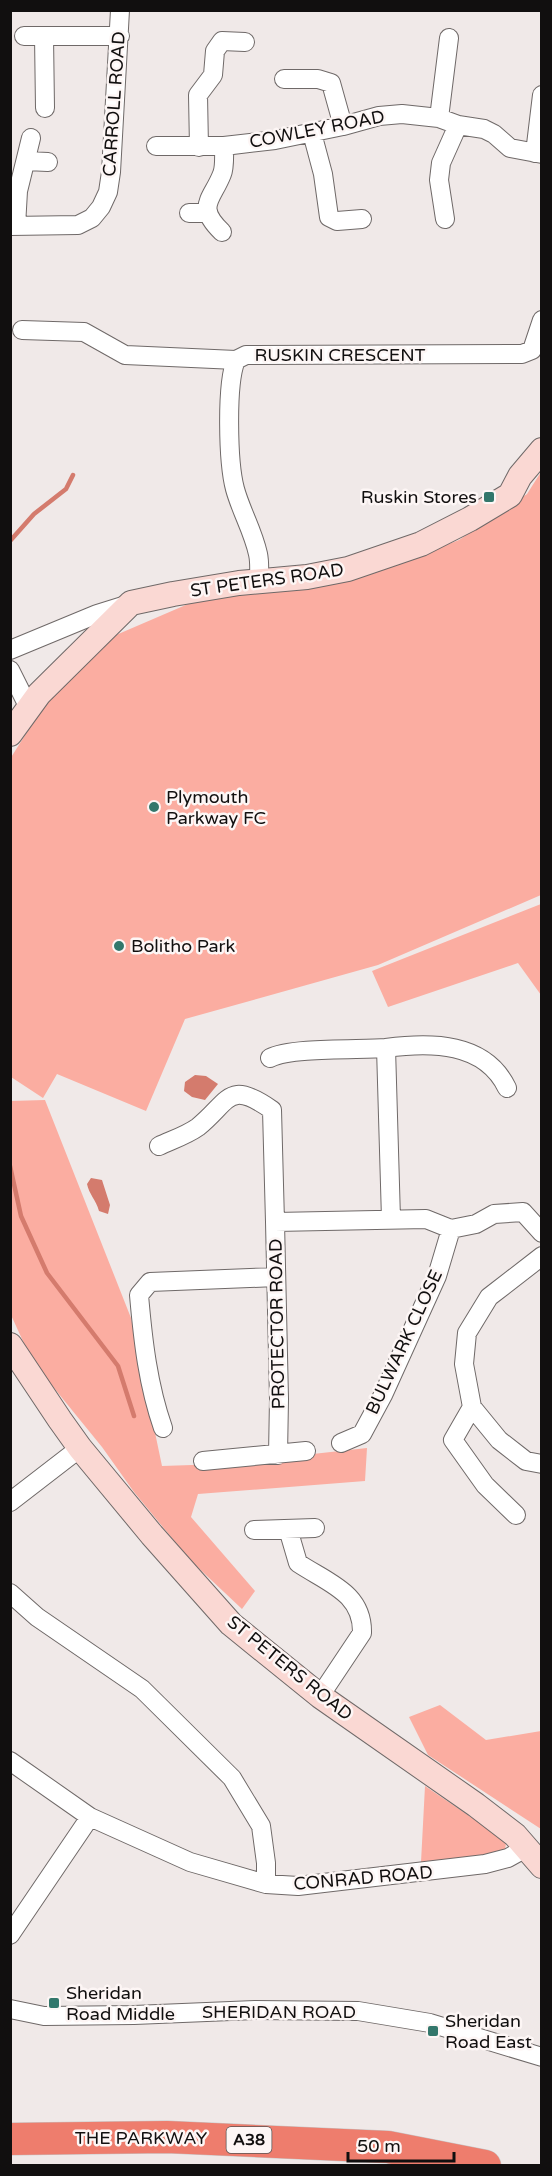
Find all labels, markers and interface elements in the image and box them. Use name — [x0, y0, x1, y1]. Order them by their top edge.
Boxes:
street label: CARROLL ROAD — [98, 31, 130, 177]
street label: COWLEY ROAD — [248, 105, 386, 153]
street label: RUSKIN CRESCENT — [254, 344, 426, 366]
place label: Ruskin Stores — [361, 486, 477, 508]
marker: Ruskin Stores — [482, 490, 496, 504]
street label: ST PETERS ROAD — [189, 558, 345, 602]
place label: Plymouth Parkway FC — [166, 786, 266, 829]
marker: Plymouth Parkway FC — [147, 800, 161, 814]
place label: Bolitho Park — [131, 935, 235, 957]
marker: Bolitho Park — [112, 939, 126, 953]
street label: PROTECTOR ROAD — [265, 1239, 289, 1409]
street label: BULWARK CLOSE — [361, 1266, 447, 1418]
street label: ST PETERS ROAD — [223, 1611, 357, 1725]
street label: CONRAD ROAD — [292, 1861, 434, 1895]
place label: Sheridan Road Middle — [66, 1982, 175, 2025]
marker: Sheridan Road Middle — [47, 1996, 61, 2010]
street label: SHERIDAN ROAD — [202, 2001, 356, 2023]
place label: Sheridan Road East — [445, 2010, 532, 2053]
marker: Sheridan Road East — [426, 2024, 440, 2038]
scale bar — [348, 2125, 454, 2163]
street label: THE PARKWAY — [75, 2127, 208, 2149]
road number: A38 — [226, 2127, 272, 2153]
text: 50 m — [357, 2135, 401, 2157]

